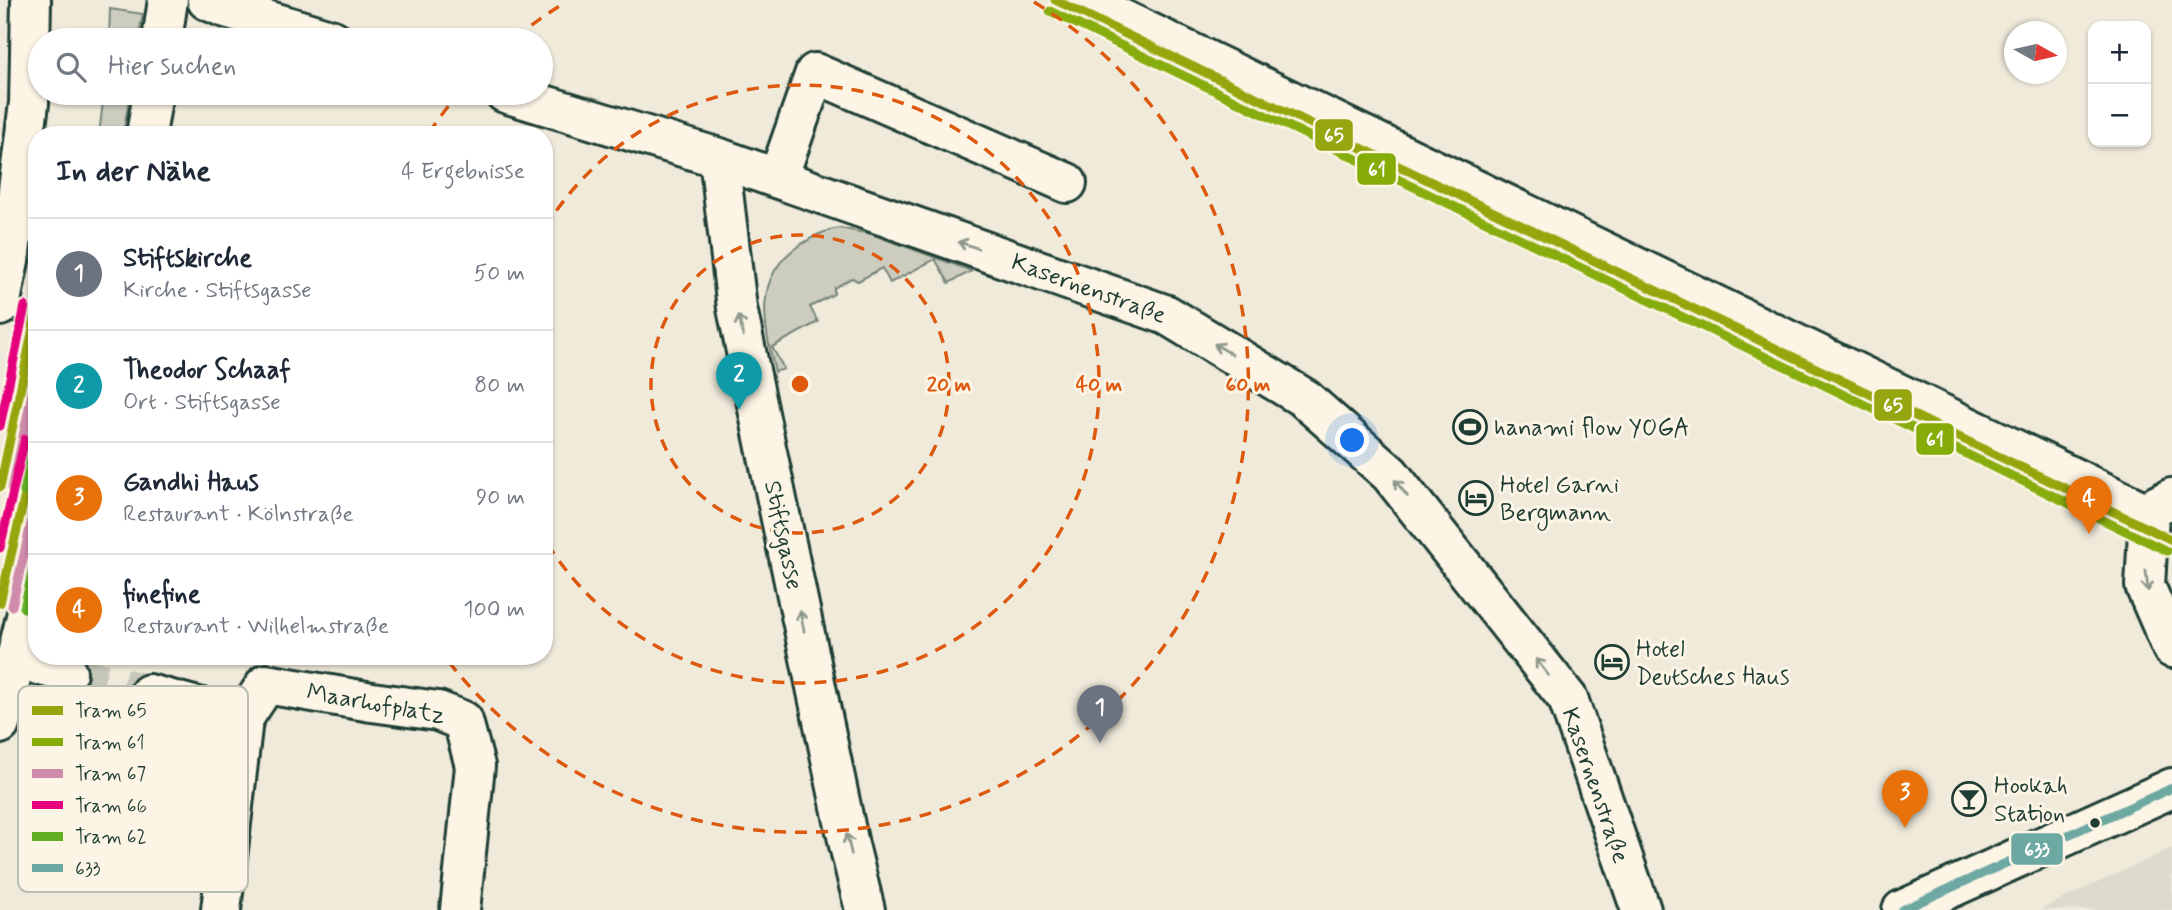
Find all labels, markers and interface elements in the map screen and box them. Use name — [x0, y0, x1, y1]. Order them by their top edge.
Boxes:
north arrow — [2004, 21, 2067, 84]
map controls — [2088, 21, 2151, 147]
button: + — [2088, 21, 2151, 84]
search box — [28, 28, 553, 105]
icon: search — [52, 48, 90, 86]
text: Hier suchen — [108, 50, 236, 84]
button: − — [2088, 84, 2151, 147]
line badge: 65 — [1314, 118, 1354, 152]
text: 65 — [1324, 124, 1344, 149]
text: In der Nähe — [56, 152, 211, 191]
line badge: 61 — [1356, 152, 1397, 186]
text: 4 Ergebnisse — [401, 157, 525, 187]
text: 61 — [1368, 158, 1386, 183]
one-way arrow — [958, 238, 980, 250]
text: Stiftskirche — [123, 242, 252, 276]
street label: Kasernenstraße — [1007, 247, 1170, 332]
text: 1 — [74, 259, 84, 289]
text: 50 m — [474, 259, 525, 289]
text: Kirche · Stiftsgasse — [123, 276, 312, 306]
one-way arrow — [733, 315, 747, 338]
one-way arrow — [1214, 342, 1234, 356]
pin: 2 — [716, 352, 762, 410]
text: Theodor Schaaf — [123, 354, 291, 388]
text: 2 — [73, 371, 85, 401]
text: 80 m — [474, 371, 525, 401]
text: 20 m — [927, 371, 972, 399]
text: 40 m — [1076, 371, 1123, 399]
text: 60 m — [1225, 371, 1271, 399]
centre of rings — [788, 372, 812, 396]
text: Ort · Stiftsgasse — [123, 388, 281, 418]
line badge: 65 — [1873, 388, 1913, 422]
text: 65 — [1883, 394, 1903, 419]
sports icon: hanami flow YOGA — [1451, 408, 1489, 446]
place label: hanami flow YOGA — [1494, 413, 1690, 444]
line badge: 61 — [1915, 422, 1955, 456]
your location — [1335, 423, 1369, 457]
text: 61 — [1926, 428, 1944, 453]
text: Gandhi Haus — [123, 466, 259, 500]
place label: Hotel Garni Bergmann — [1500, 470, 1619, 531]
pin: 4 — [2066, 476, 2112, 534]
street label: Stiftsgasse — [756, 478, 809, 593]
hotel icon: Hotel Garni Bergmann — [1457, 479, 1495, 517]
one-way arrow — [1394, 480, 1409, 498]
text: 3 — [74, 483, 84, 513]
text: 90 m — [476, 483, 525, 513]
text: Restaurant · Kölnstraße — [123, 500, 354, 530]
one-way arrow — [2141, 570, 2154, 592]
text: finefine — [123, 578, 200, 612]
text: 4 — [72, 595, 86, 625]
text: 100 m — [463, 595, 525, 625]
one-way arrow — [794, 610, 808, 633]
text: Restaurant · Wilhelmstraße — [123, 612, 389, 642]
place label: Hotel Deutsches Haus — [1636, 634, 1790, 693]
hotel icon: Hotel Deutsches Haus — [1593, 643, 1631, 681]
one-way arrow — [1534, 659, 1550, 677]
street label: Maarhofplatz — [304, 677, 447, 732]
pin: 1 — [1077, 685, 1123, 743]
legend — [18, 686, 248, 892]
text: Tram 65 — [75, 699, 147, 724]
street label: Kasernenstraße — [1554, 704, 1636, 867]
text: Tram 61 — [75, 731, 145, 756]
text: Tram 67 — [75, 762, 146, 787]
pin: 3 — [1882, 770, 1928, 828]
place label: Hookah Station — [1994, 771, 2068, 830]
bar icon: Hookah Station — [1950, 780, 1988, 818]
text: Tram 66 — [75, 794, 147, 819]
unlabelled marker — [2088, 816, 2102, 830]
text: Tram 62 — [75, 825, 147, 850]
line badge: 633 — [2010, 832, 2064, 866]
one-way arrow — [841, 833, 855, 856]
text: 633 — [2024, 838, 2050, 863]
text: 633 — [75, 857, 101, 882]

